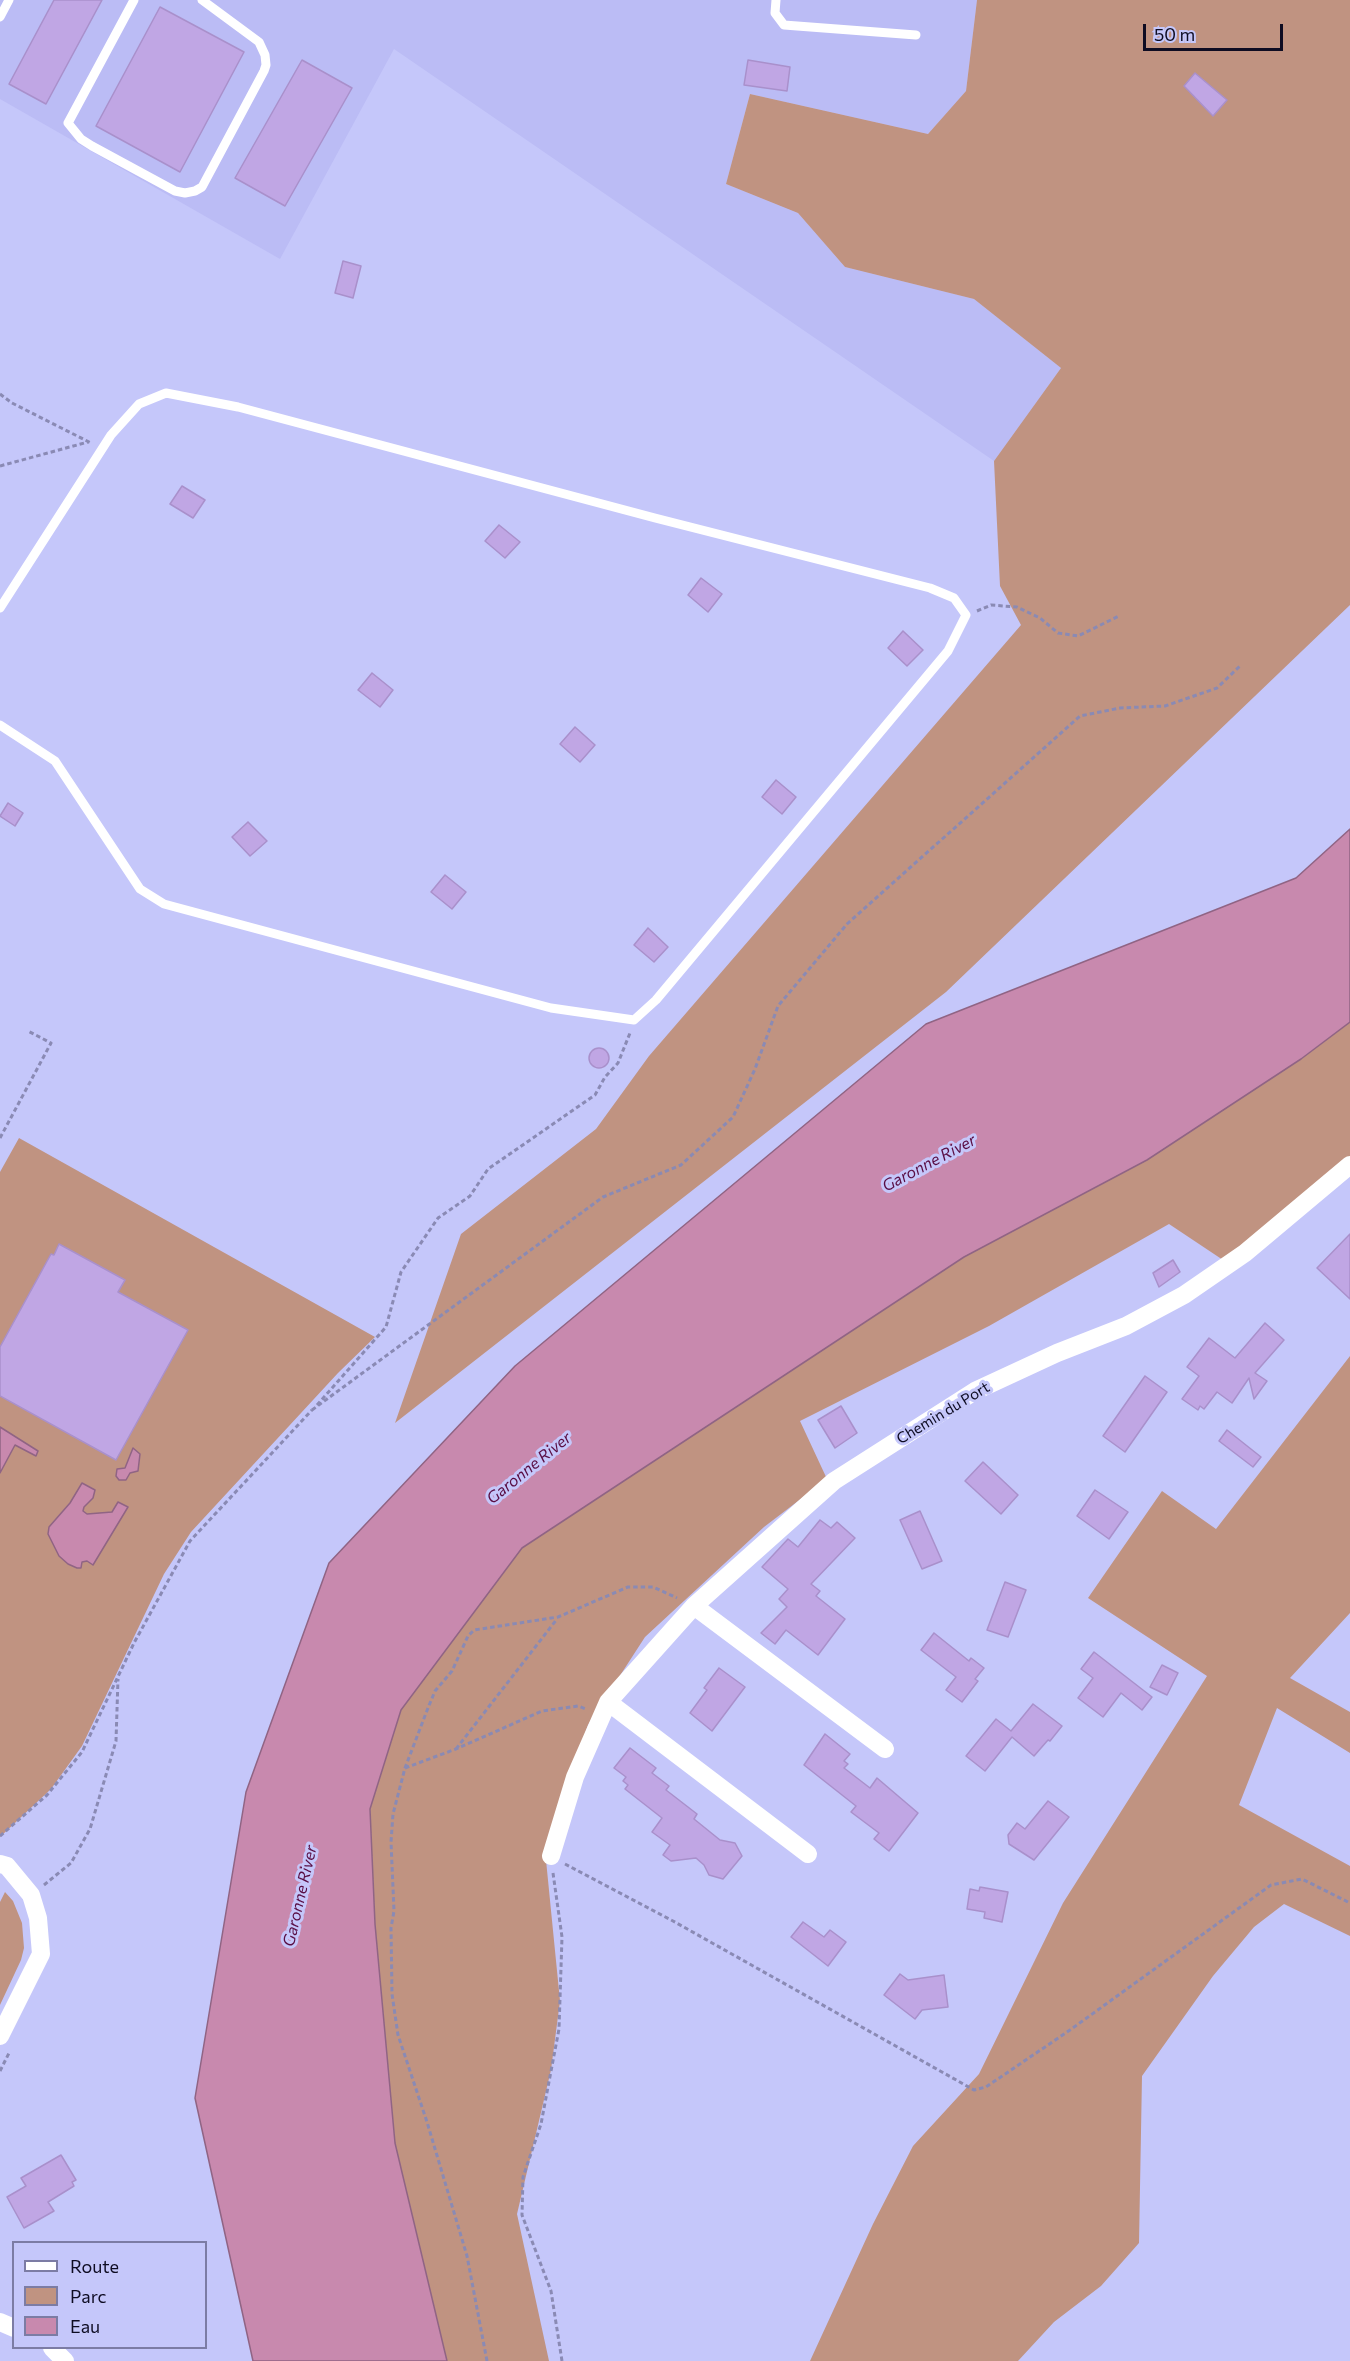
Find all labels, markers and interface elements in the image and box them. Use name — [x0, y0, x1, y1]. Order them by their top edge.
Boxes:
scale bar — [1146, 12, 1286, 50]
text: 50 m — [1154, 23, 1195, 45]
water label: Garonne River — [879, 1130, 979, 1196]
street label: Chemin du Port — [893, 1378, 993, 1448]
water label: Garonne River — [483, 1428, 575, 1508]
water label: Garonne River — [279, 1843, 321, 1949]
legend — [12, 2241, 207, 2349]
text: Route — [70, 2255, 119, 2277]
text: Parc — [70, 2285, 107, 2307]
text: Eau — [70, 2315, 100, 2337]

